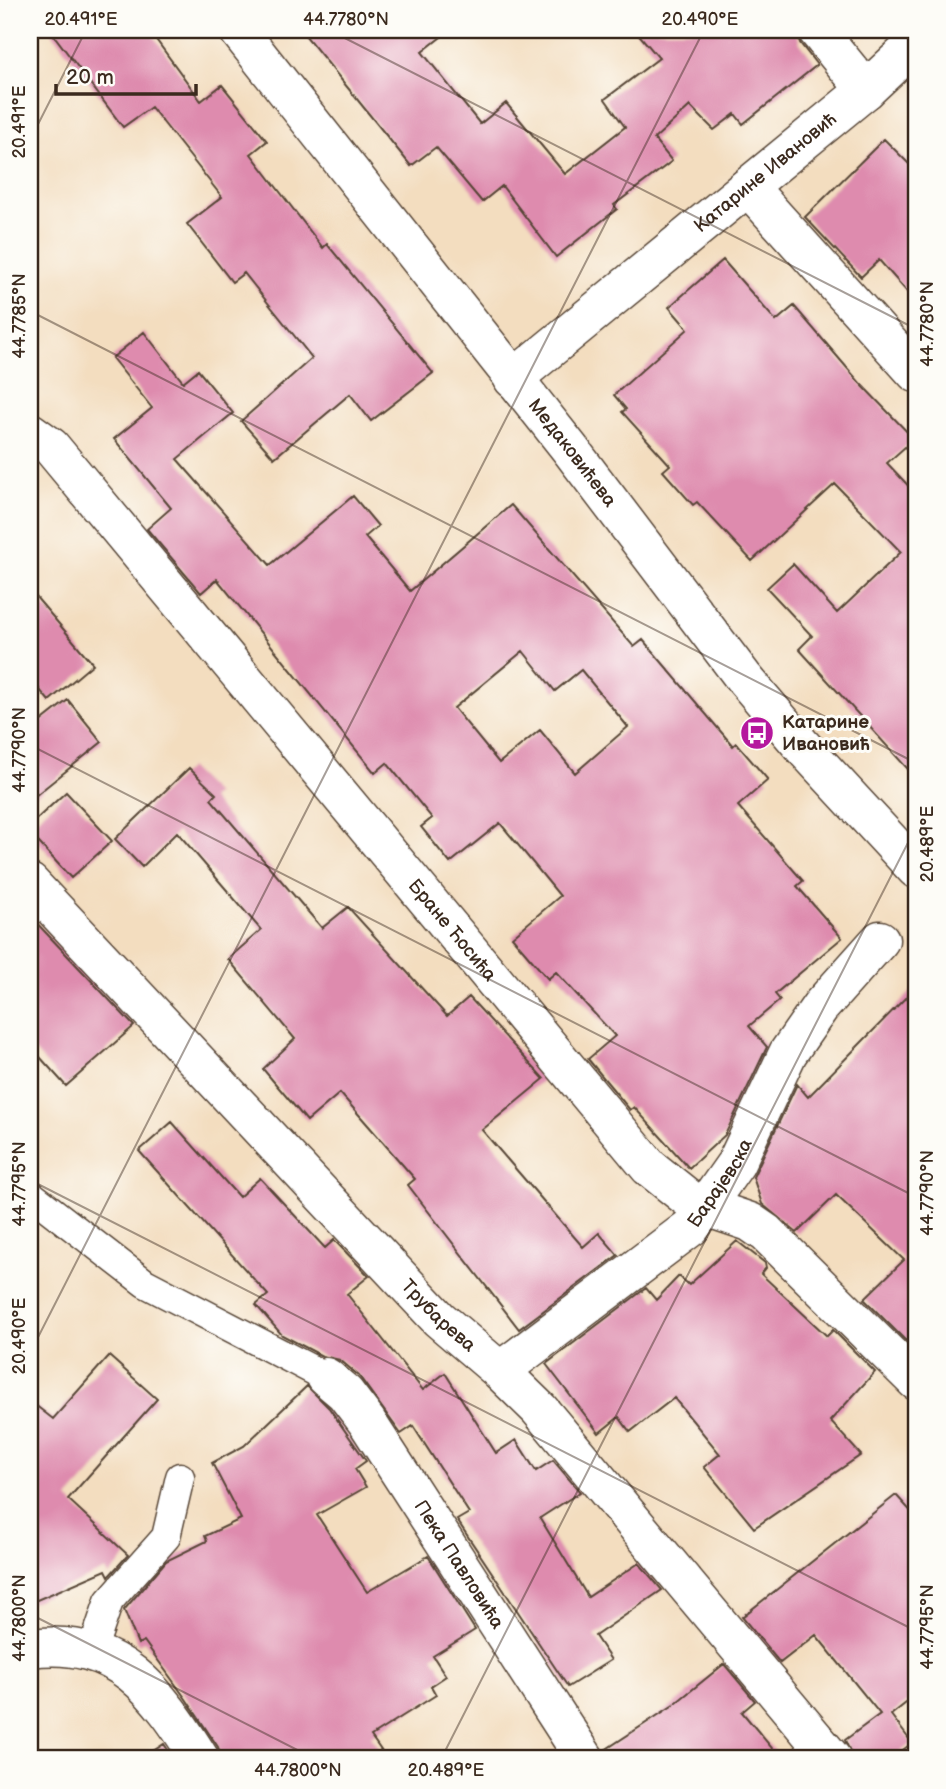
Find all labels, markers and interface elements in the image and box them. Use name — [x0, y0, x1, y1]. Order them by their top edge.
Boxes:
text: 20.491°E — [44, 9, 118, 30]
text: 44.7780°N — [303, 9, 389, 30]
text: 20.490°E — [662, 9, 739, 30]
scale bar — [56, 52, 196, 96]
text: 20 m — [66, 65, 114, 90]
text: 20.491°E — [9, 85, 30, 159]
street label: Катарине Ивановић — [689, 108, 841, 237]
text: 44.7785°N — [9, 273, 30, 359]
text: 44.7780°N — [917, 281, 938, 367]
street label: Медаковићева — [523, 394, 621, 512]
text: 44.7790°N — [9, 707, 30, 793]
place label: Катарине Ивановић — [782, 711, 870, 756]
bus stop icon: Катарине Ивановић — [738, 714, 776, 752]
text: 20.489°E — [917, 805, 938, 882]
street label: Бране Ћосића — [403, 874, 501, 986]
street label: Барајевска — [683, 1135, 757, 1232]
text: 44.7795°N — [9, 1141, 30, 1227]
text: 44.7790°N — [917, 1150, 938, 1236]
street label: Трубарева — [396, 1275, 480, 1357]
text: 20.490°E — [9, 1297, 30, 1374]
street label: Пека Павловића — [409, 1496, 509, 1633]
text: 44.7800°N — [9, 1574, 30, 1662]
text: 44.7795°N — [917, 1584, 938, 1670]
text: 44.7800°N — [254, 1760, 342, 1781]
text: 20.489°E — [408, 1760, 485, 1781]

